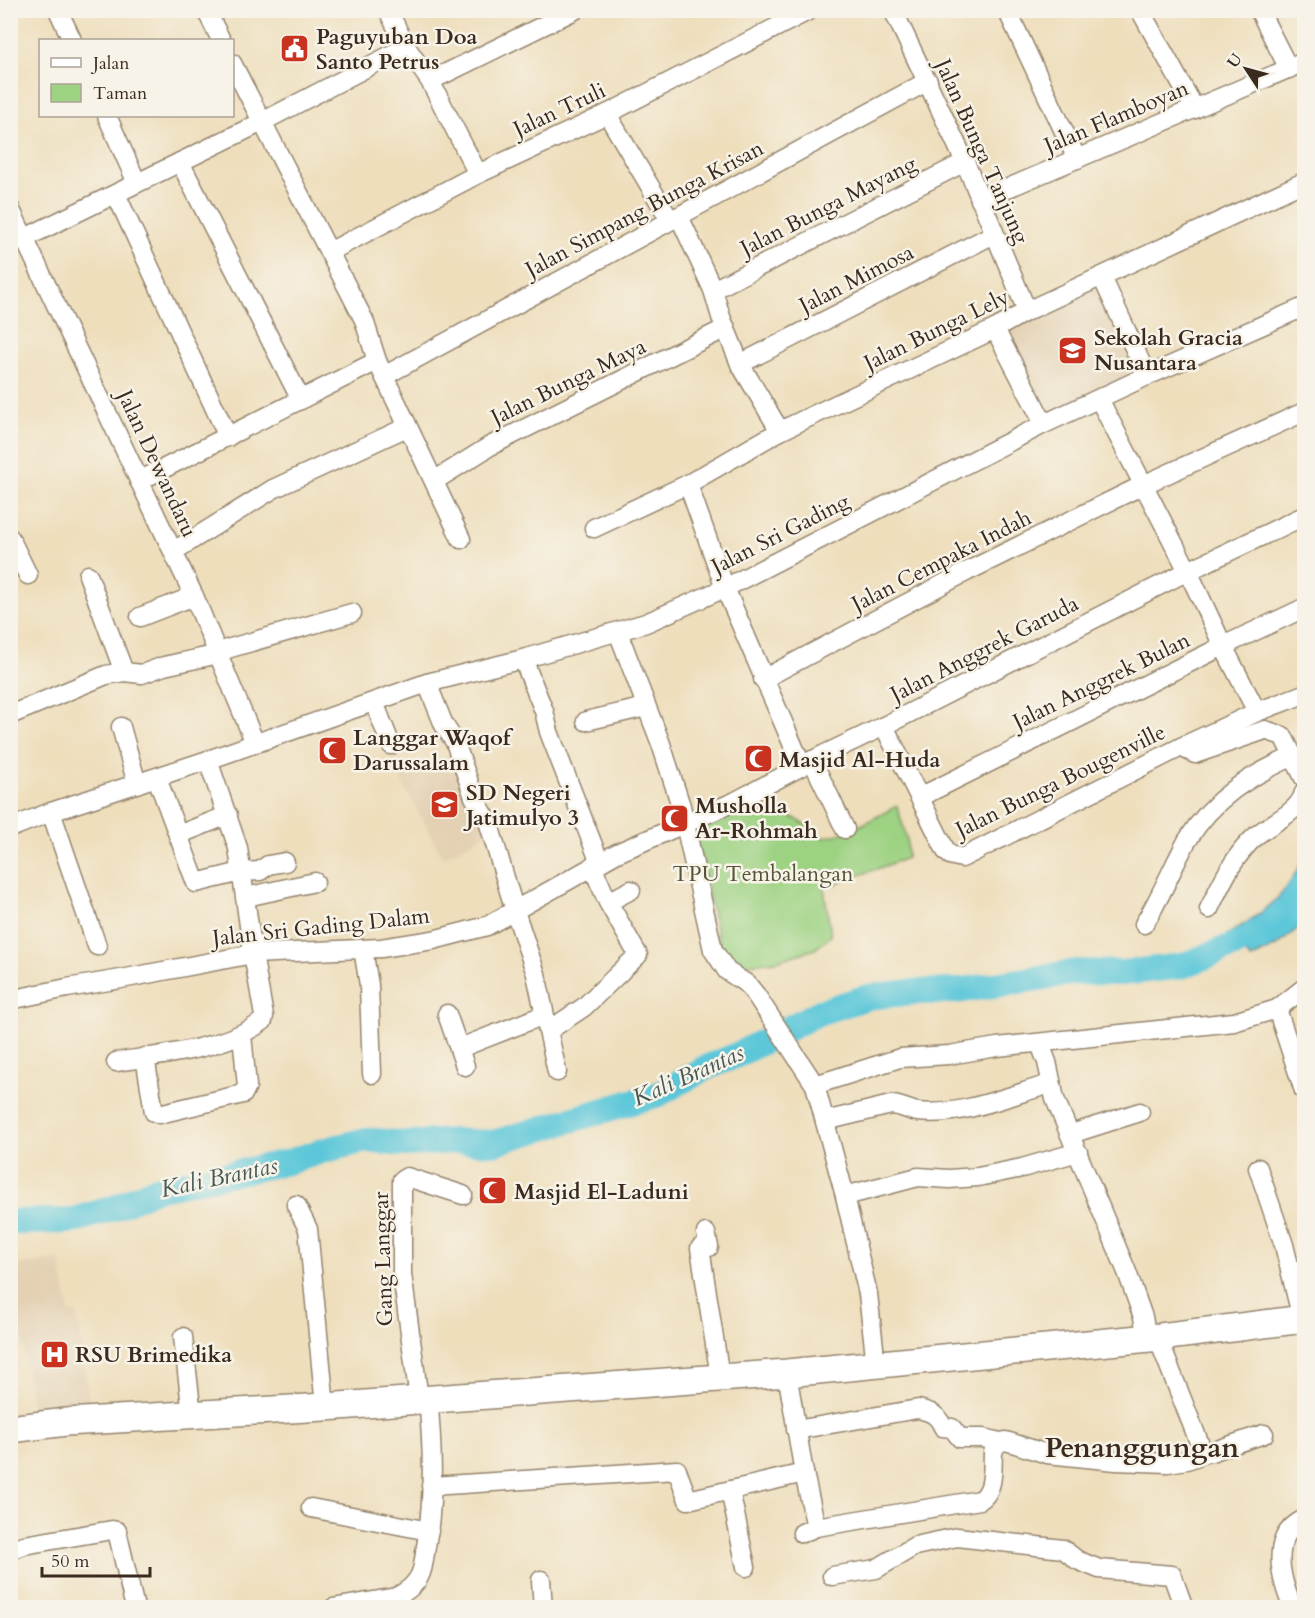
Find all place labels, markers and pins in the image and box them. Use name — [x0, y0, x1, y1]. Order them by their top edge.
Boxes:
place label: Paguyuban Doa Santo Petrus — [316, 22, 478, 77]
public building icon: Paguyuban Doa Santo Petrus — [279, 33, 311, 65]
place label: Sekolah Gracia Nusantara — [1094, 323, 1243, 378]
school or university icon: Sekolah Gracia Nusantara — [1057, 334, 1089, 366]
place label: Langgar Waqof Darussalam — [353, 723, 514, 778]
mosque icon: Langgar Waqof Darussalam — [316, 734, 348, 766]
mosque icon: Masjid Al-Huda — [742, 743, 774, 775]
place label: Masjid Al-Huda — [779, 745, 941, 775]
place label: SD Negeri Jatimulyo 3 — [463, 778, 579, 833]
school or university icon: SD Negeri Jatimulyo 3 — [429, 789, 461, 821]
place label: Musholla Ar-Rohmah — [695, 791, 818, 846]
mosque icon: Musholla Ar-Rohmah — [658, 802, 690, 834]
mosque icon: Masjid El-Laduni — [477, 1175, 509, 1207]
place label: Masjid El-Laduni — [514, 1177, 689, 1207]
hospital icon: RSU Brimedika — [38, 1338, 70, 1370]
place label: RSU Brimedika — [75, 1340, 232, 1370]

